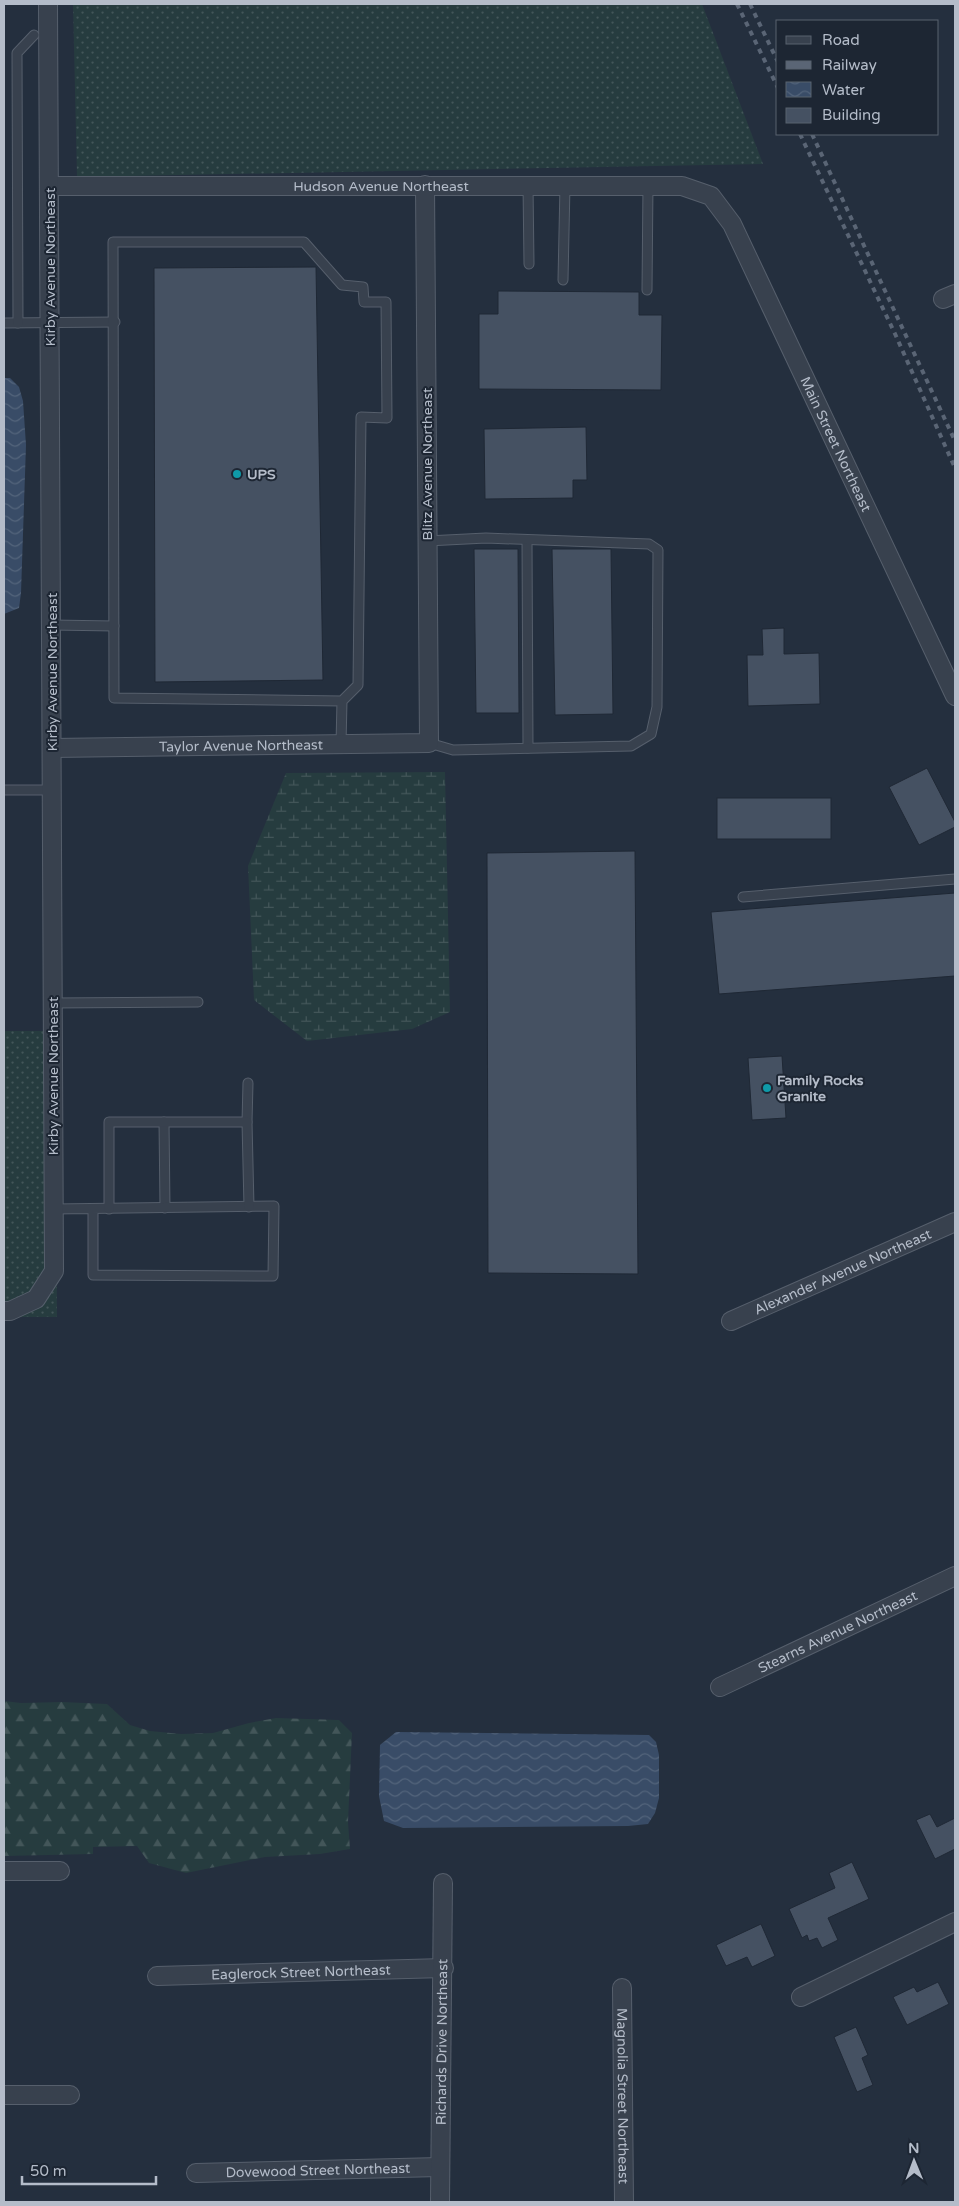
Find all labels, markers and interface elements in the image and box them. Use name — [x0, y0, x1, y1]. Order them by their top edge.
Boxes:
legend — [776, 20, 939, 135]
text: Road — [822, 31, 860, 49]
text: Railway — [822, 56, 877, 74]
text: Water — [822, 81, 865, 99]
text: Building — [822, 106, 881, 124]
street label: Hudson Avenue Northeast — [293, 178, 469, 195]
street label: Kirby Avenue Northeast — [42, 187, 59, 346]
street label: Main Street Northeast — [796, 374, 875, 515]
street label: Blitz Avenue Northeast — [419, 387, 436, 540]
place label: UPS — [247, 466, 276, 483]
marker: UPS — [231, 468, 243, 480]
street label: Kirby Avenue Northeast — [44, 592, 61, 751]
street label: Taylor Avenue Northeast — [159, 736, 324, 756]
street label: Kirby Avenue Northeast — [45, 996, 62, 1155]
place label: Family Rocks Granite — [777, 1072, 864, 1105]
marker: Family Rocks Granite — [761, 1082, 773, 1094]
street label: Alexander Avenue Northeast — [752, 1225, 935, 1319]
street label: Stearns Avenue Northeast — [755, 1587, 921, 1677]
street label: Richards Drive Northeast — [433, 1958, 451, 2125]
street label: Eaglerock Street Northeast — [211, 1961, 392, 1983]
street label: Magnolia Street Northeast — [613, 2008, 632, 2185]
north arrow — [889, 2136, 939, 2186]
text: N — [908, 2140, 920, 2157]
scale bar — [22, 2154, 156, 2186]
street label: Dovewood Street Northeast — [225, 2160, 411, 2181]
text: 50 m — [30, 2162, 67, 2180]

